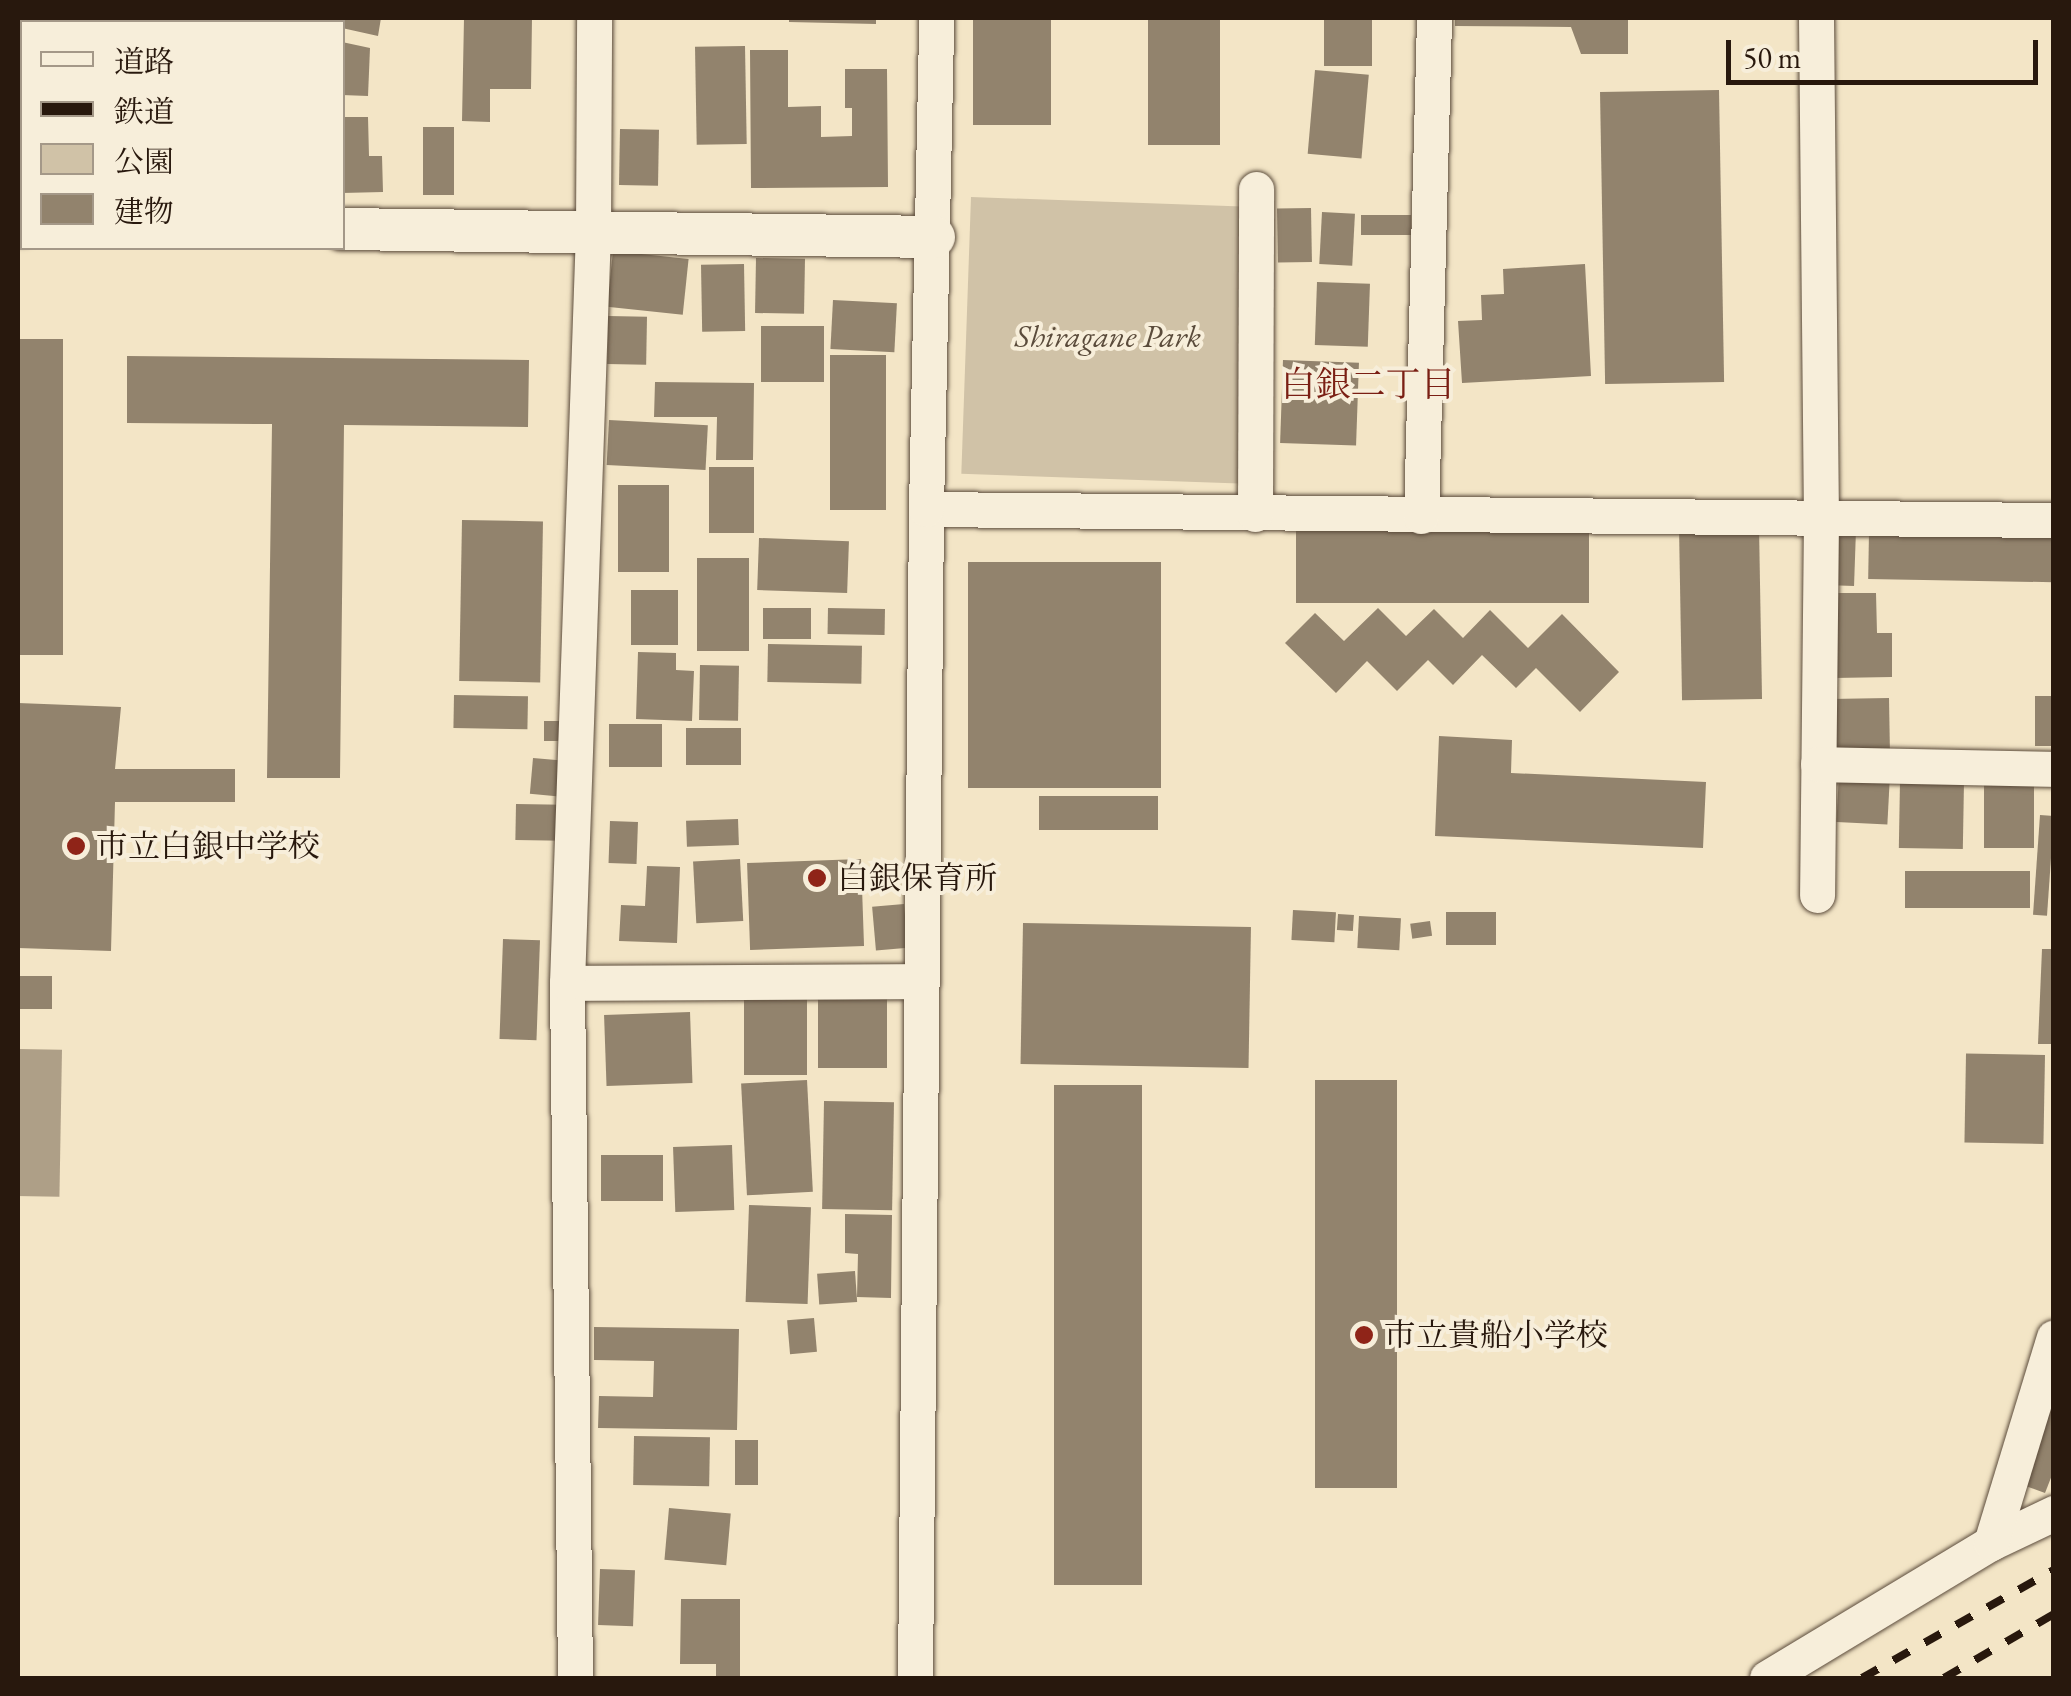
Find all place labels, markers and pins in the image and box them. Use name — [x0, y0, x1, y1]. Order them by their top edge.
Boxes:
place label: 市立白銀中学校 — [96, 827, 320, 865]
marker: 市立白銀中学校 — [65, 835, 87, 857]
place label: 白銀保育所 — [837, 859, 997, 897]
marker: 白銀保育所 — [806, 867, 828, 889]
place label: 市立貴船小学校 — [1384, 1316, 1608, 1354]
marker: 市立貴船小学校 — [1353, 1324, 1375, 1346]

